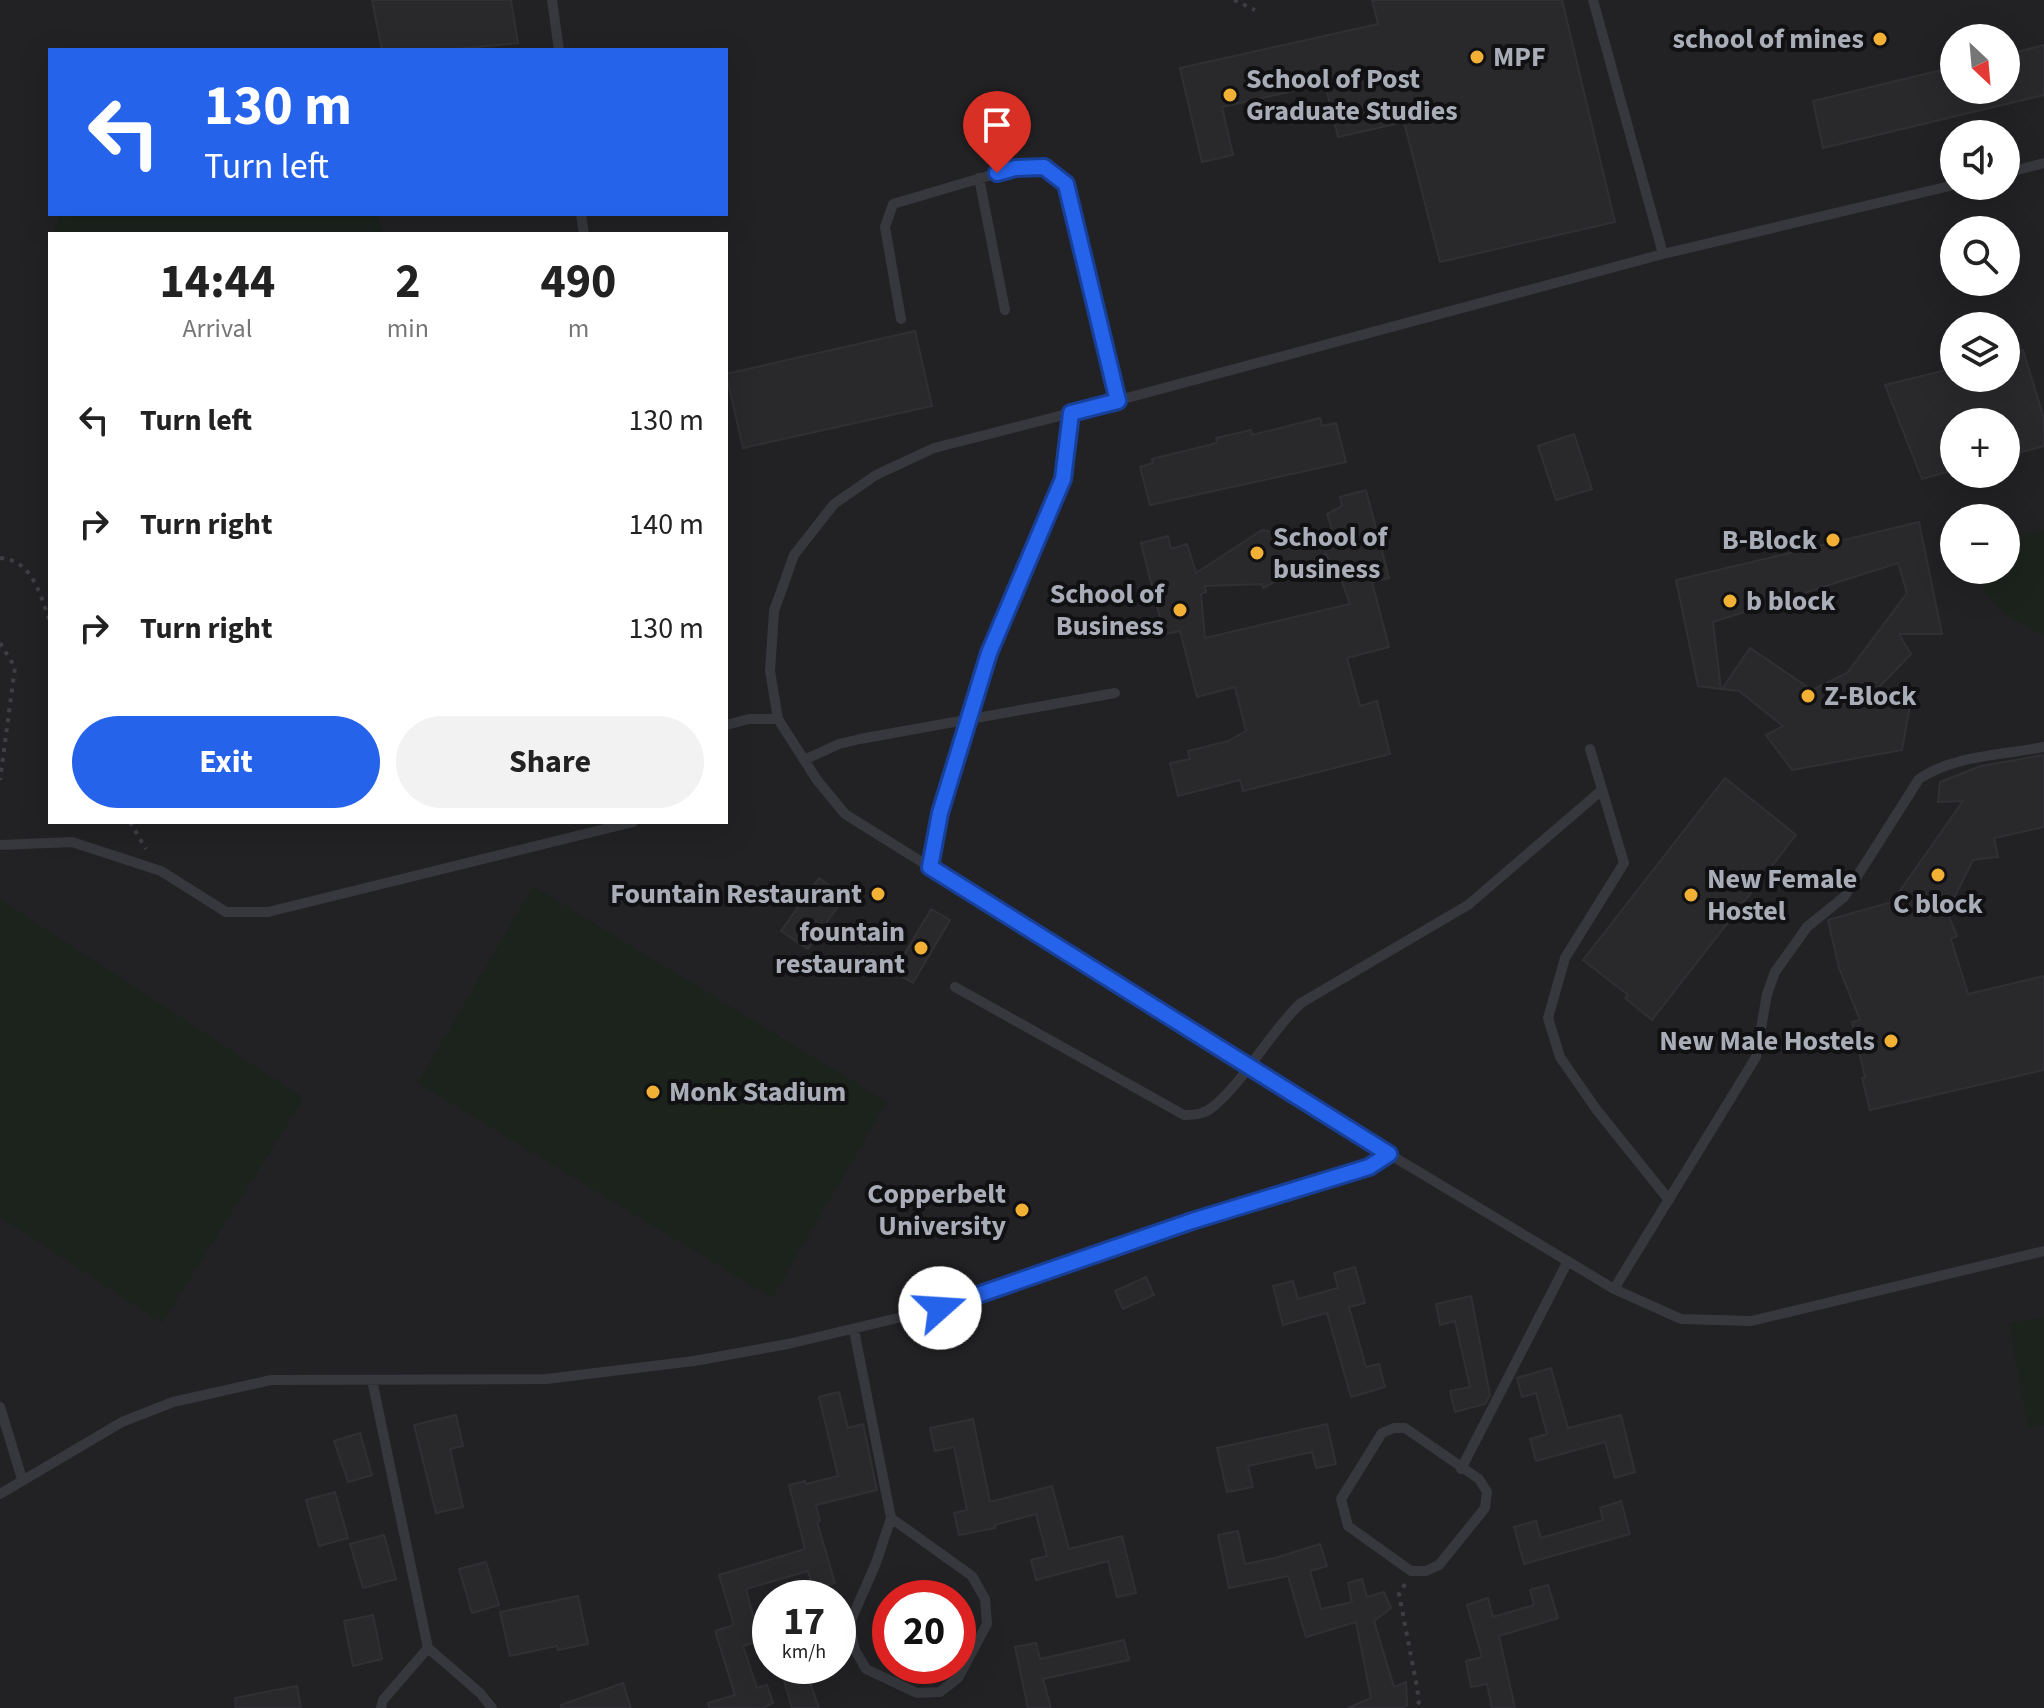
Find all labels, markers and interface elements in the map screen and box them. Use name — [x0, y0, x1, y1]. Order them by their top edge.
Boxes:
place label: school of mines — [1673, 19, 1864, 59]
north arrow — [1940, 24, 2020, 104]
map controls — [1940, 24, 2020, 584]
marker: school of mines — [1871, 30, 1889, 48]
place label: MPF — [1493, 37, 1546, 77]
marker: MPF — [1468, 48, 1486, 66]
place label: School of Post Graduate Studies — [1246, 59, 1458, 131]
text: 130 m — [204, 67, 352, 146]
icon: left — [72, 80, 176, 184]
marker: School of Post Graduate Studies — [1221, 86, 1239, 104]
pin — [963, 91, 1031, 173]
icon: arrive — [975, 103, 1019, 147]
button: sound — [1940, 120, 2020, 200]
text: Turn left — [204, 141, 329, 192]
button: search — [1940, 216, 2020, 296]
text: 14:44 — [159, 248, 275, 316]
text: 2 — [395, 248, 421, 316]
text: 490 — [540, 248, 616, 316]
text: Arrival — [182, 310, 252, 347]
text: min — [387, 310, 429, 347]
text: m — [568, 310, 589, 347]
button: layers — [1940, 312, 2020, 392]
icon: left — [72, 398, 116, 442]
text: Turn left — [140, 399, 252, 442]
text: 130 m — [628, 399, 704, 442]
button: + — [1940, 408, 2020, 488]
icon: right — [72, 502, 116, 546]
text: Turn right — [140, 503, 272, 546]
text: 140 m — [628, 503, 704, 546]
button: − — [1940, 504, 2020, 584]
place label: School of business — [1273, 517, 1389, 589]
place label: B-Block — [1722, 520, 1818, 560]
marker: B-Block — [1824, 531, 1842, 549]
marker: School of business — [1248, 544, 1266, 562]
place label: School of Business — [1050, 574, 1165, 646]
place label: b block — [1746, 581, 1836, 621]
marker: b block — [1721, 592, 1739, 610]
marker: School of Business — [1171, 601, 1189, 619]
icon: right — [72, 606, 116, 650]
text: Turn right — [140, 607, 272, 650]
text: 130 m — [628, 607, 704, 650]
place label: Z-Block — [1824, 676, 1917, 716]
marker: Z-Block — [1799, 687, 1817, 705]
button: Exit — [72, 716, 380, 808]
button: Share — [396, 716, 704, 808]
place label: New Female Hostel — [1707, 859, 1857, 931]
marker: C block — [1929, 866, 1947, 884]
place label: Fountain Restaurant — [610, 874, 862, 914]
place label: C block — [1893, 884, 1984, 924]
marker: Fountain Restaurant — [869, 885, 887, 903]
marker: New Female Hostel — [1682, 886, 1700, 904]
place label: fountain restaurant — [775, 912, 905, 984]
marker: fountain restaurant — [912, 939, 930, 957]
place label: New Male Hostels — [1659, 1021, 1875, 1061]
marker: New Male Hostels — [1882, 1032, 1900, 1050]
place label: Monk Stadium — [669, 1072, 846, 1112]
marker: Monk Stadium — [644, 1083, 662, 1101]
place label: Copperbelt University — [867, 1174, 1006, 1246]
marker: Copperbelt University — [1013, 1201, 1031, 1219]
position arrow — [898, 1266, 982, 1350]
speed limit sign: 20 — [872, 1580, 976, 1684]
text: 17 — [783, 1593, 825, 1650]
text: km/h — [782, 1638, 826, 1666]

